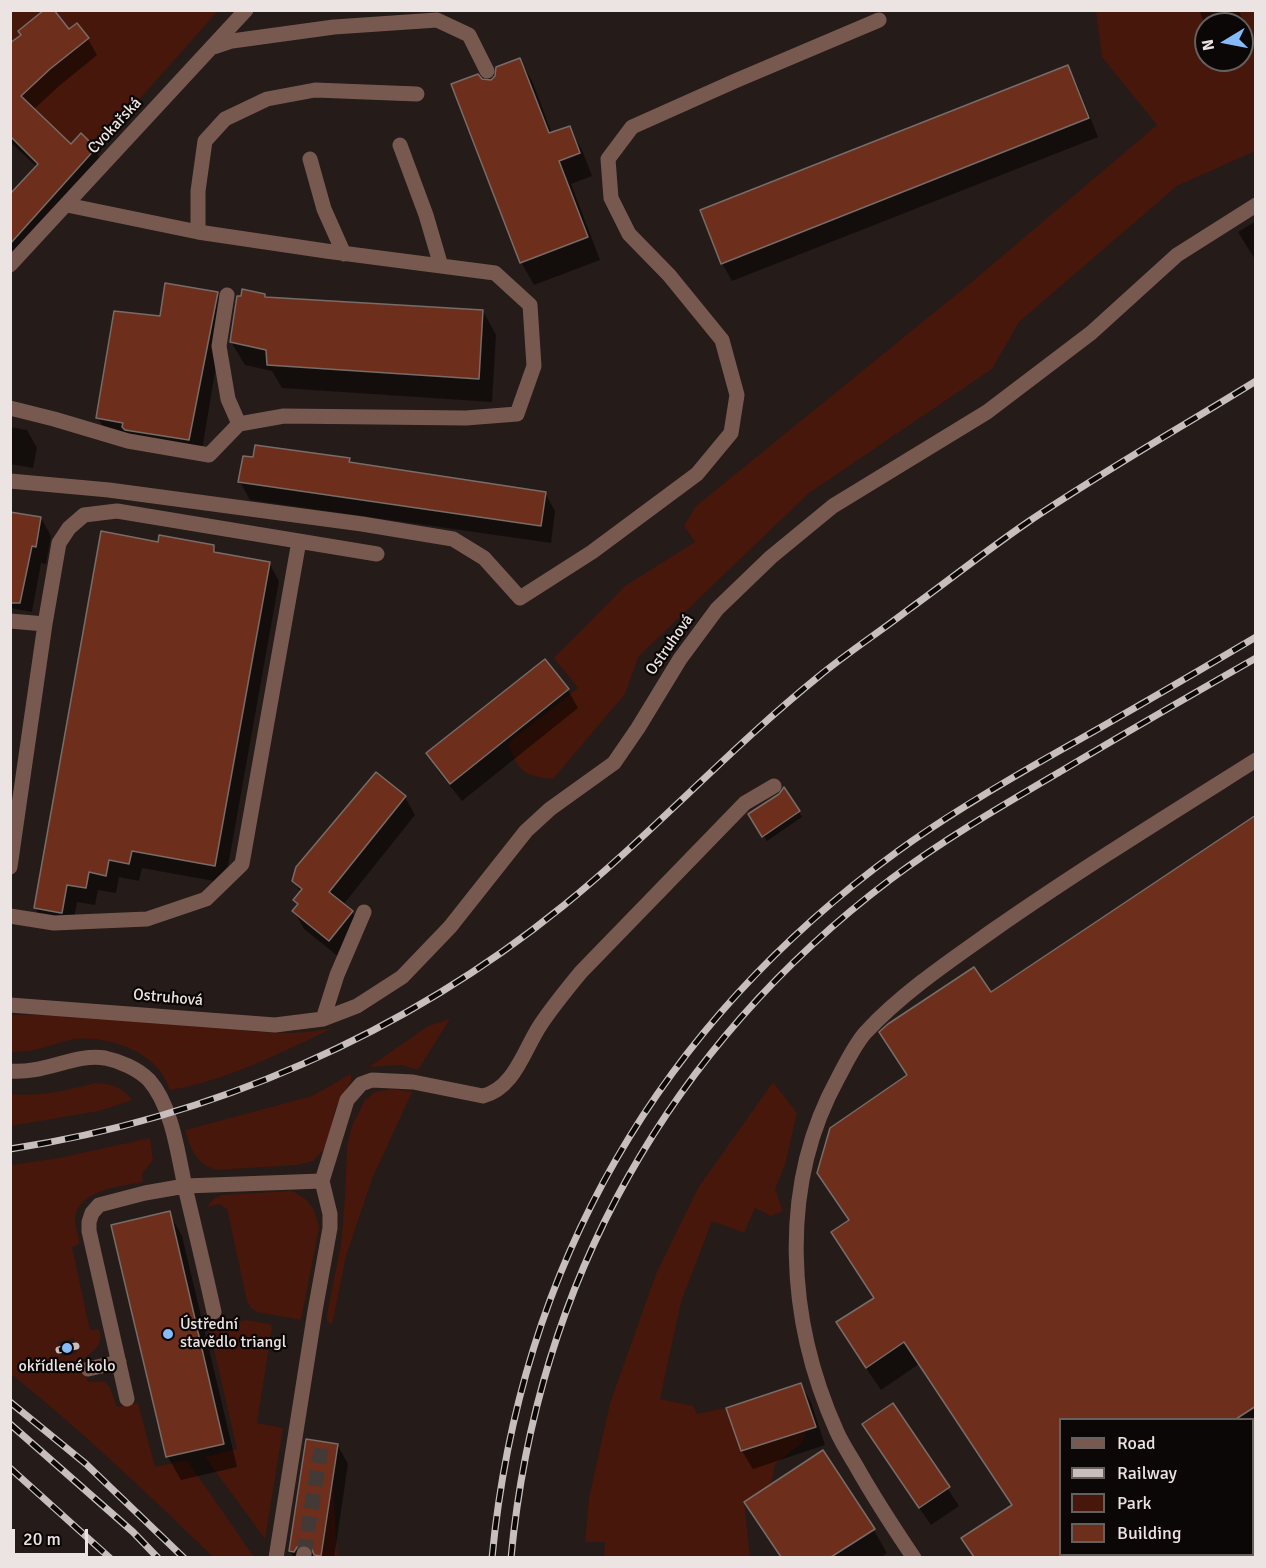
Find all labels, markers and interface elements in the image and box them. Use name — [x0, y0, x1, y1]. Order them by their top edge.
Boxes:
north arrow — [1194, 12, 1254, 72]
text: N — [1197, 38, 1219, 52]
street label: Cvokařská — [84, 94, 146, 158]
street label: Ostruhová — [642, 611, 698, 679]
street label: Ostruhová — [132, 985, 204, 1011]
place label: Ústřední stavědlo triangl — [180, 1315, 286, 1353]
marker: Ústřední stavědlo triangl — [161, 1327, 175, 1341]
marker: okřídlené kolo — [60, 1341, 74, 1355]
place label: okřídlené kolo — [18, 1357, 116, 1377]
legend — [1059, 1418, 1254, 1556]
text: Road — [1117, 1432, 1156, 1454]
text: Railway — [1117, 1462, 1177, 1484]
text: Park — [1117, 1492, 1152, 1514]
scale bar — [15, 1517, 92, 1555]
text: Building — [1117, 1522, 1181, 1544]
text: 20 m — [23, 1528, 61, 1550]

